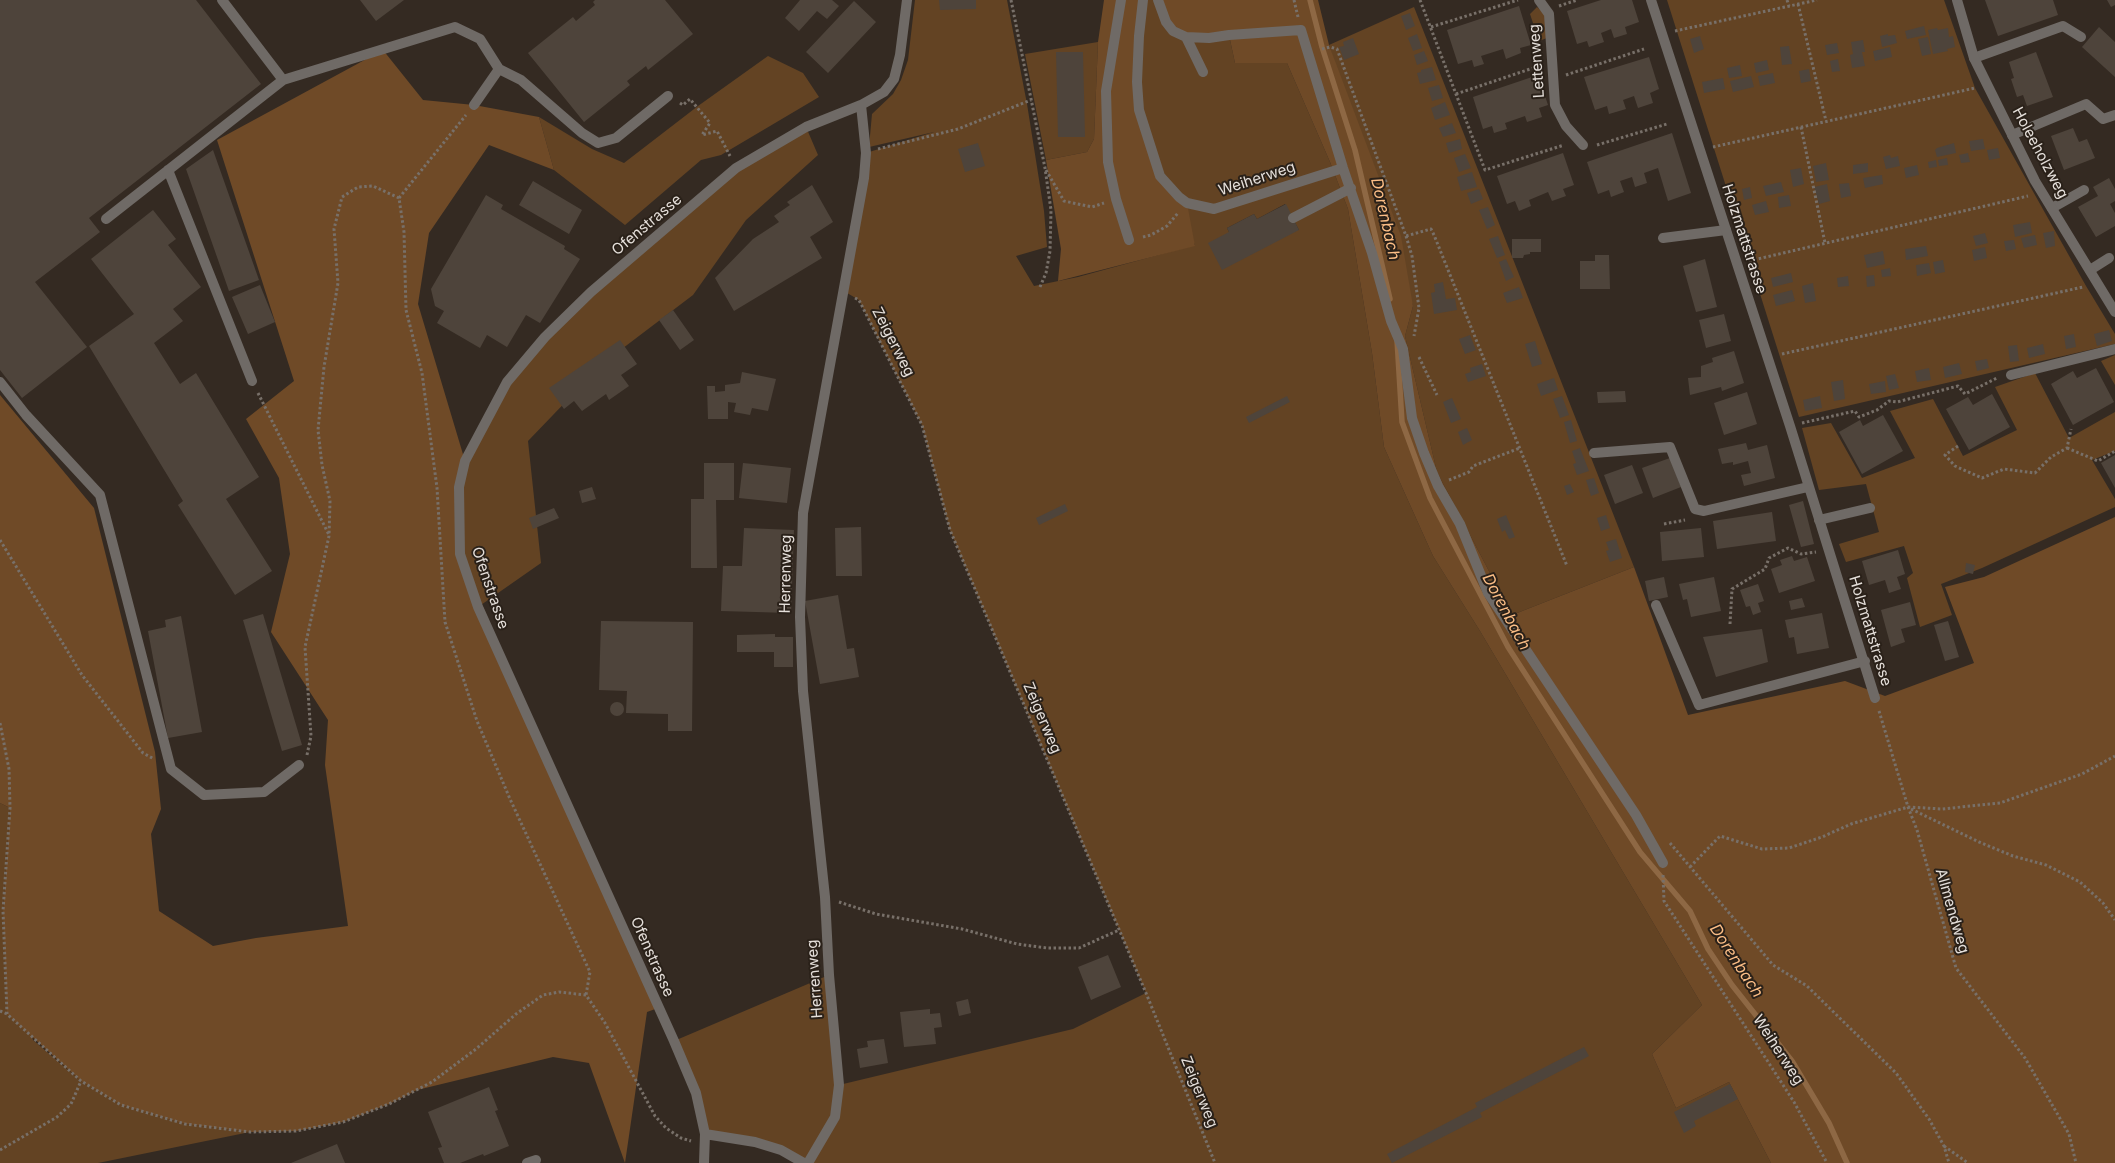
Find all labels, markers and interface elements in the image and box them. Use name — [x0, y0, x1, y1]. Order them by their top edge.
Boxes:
street label: Lettenweg — [1525, 23, 1549, 99]
street label: Holeeholzweg — [2008, 104, 2072, 202]
street label: Weiherweg — [1216, 158, 1298, 200]
water label: Dorenbach — [1366, 176, 1404, 262]
street label: Holzmattstrasse — [1718, 182, 1770, 296]
street label: Ofenstrasse — [608, 191, 686, 259]
street label: Zeigerweg — [868, 304, 918, 380]
street label: Herrenweg — [776, 534, 796, 614]
street label: Ofenstrasse — [468, 545, 512, 631]
water label: Dorenbach — [1478, 570, 1534, 654]
street label: Holzmattstrasse — [1845, 574, 1895, 688]
street label: Zeigerweg — [1019, 680, 1065, 756]
street label: Allmendweg — [1931, 866, 1973, 956]
street label: Ofenstrasse — [626, 914, 678, 1000]
water label: Dorenbach — [1705, 921, 1767, 1001]
street label: Herrenweg — [803, 939, 827, 1019]
street label: Weiherweg — [1749, 1012, 1807, 1088]
street label: Zeigerweg — [1177, 1054, 1221, 1130]

